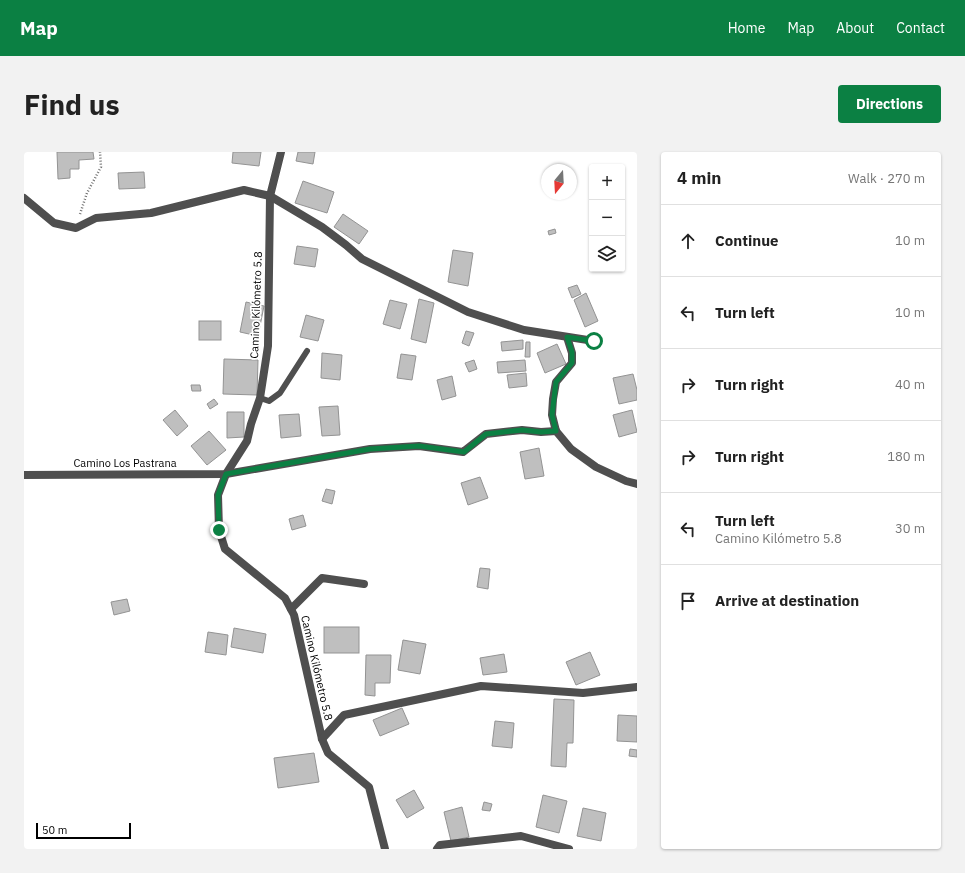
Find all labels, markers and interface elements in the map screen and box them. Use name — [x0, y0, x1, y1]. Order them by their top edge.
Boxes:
text: Map — [20, 16, 58, 40]
text: Home — [728, 19, 765, 37]
text: Map — [787, 19, 814, 37]
text: About — [836, 19, 874, 37]
text: Contact — [896, 19, 945, 37]
button: Directions — [838, 85, 941, 123]
text: Find us — [24, 86, 120, 123]
north arrow — [541, 164, 577, 200]
map controls — [589, 164, 625, 272]
button: + — [589, 164, 625, 200]
text: 4 min — [677, 167, 721, 189]
text: Walk · 270 m — [848, 170, 925, 187]
button: − — [589, 200, 625, 236]
icon: ahead — [677, 230, 699, 252]
text: Continue — [715, 231, 779, 250]
text: 10 m — [895, 232, 925, 249]
button: layers — [589, 236, 625, 272]
street label: Camino Kilómetro 5.8 — [247, 251, 265, 359]
icon: left — [677, 302, 699, 324]
text: Turn left — [715, 303, 775, 322]
text: 10 m — [895, 304, 925, 321]
route start — [585, 332, 603, 350]
icon: right — [677, 374, 699, 396]
text: Turn right — [715, 375, 784, 394]
text: 40 m — [895, 376, 925, 393]
icon: right — [677, 446, 699, 468]
text: Turn right — [715, 447, 784, 466]
text: 180 m — [887, 448, 925, 465]
street label: Camino Los Pastrana — [73, 456, 177, 470]
text: Turn left — [715, 511, 775, 530]
icon: left — [677, 518, 699, 540]
text: 30 m — [895, 520, 925, 537]
route end — [210, 521, 228, 539]
text: Camino Kilómetro 5.8 — [715, 530, 842, 547]
icon: arrive — [677, 590, 699, 612]
text: Arrive at destination — [715, 591, 859, 610]
street label: Camino Kilómetro 5.8 — [298, 614, 336, 722]
scale bar — [36, 821, 131, 840]
text: 50 m — [42, 823, 67, 837]

